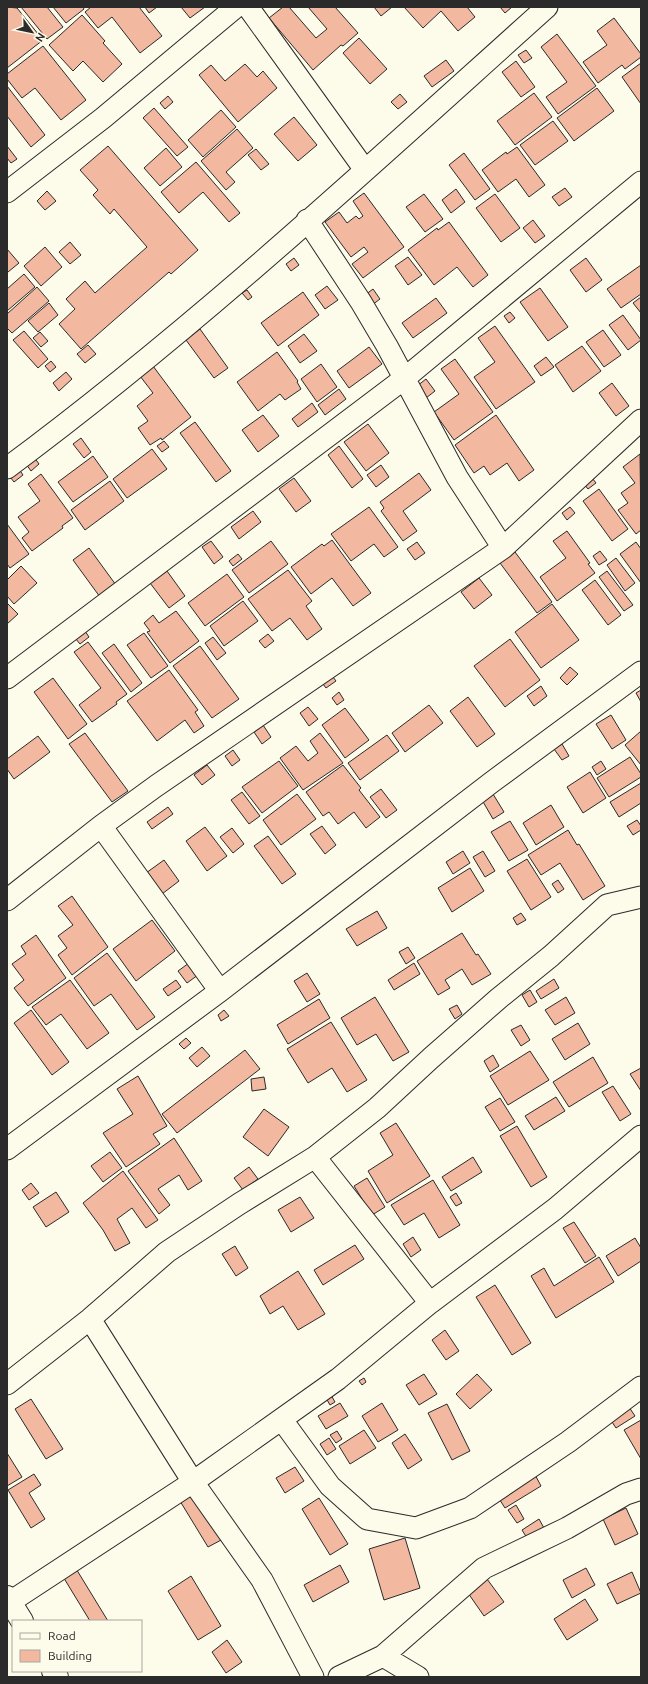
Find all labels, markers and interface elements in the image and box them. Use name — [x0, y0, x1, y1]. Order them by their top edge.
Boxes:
north arrow — [12, 12, 52, 52]
text: N — [33, 31, 48, 44]
legend — [12, 1620, 142, 1672]
text: Road — [48, 1629, 76, 1642]
text: Building — [48, 1649, 92, 1662]

